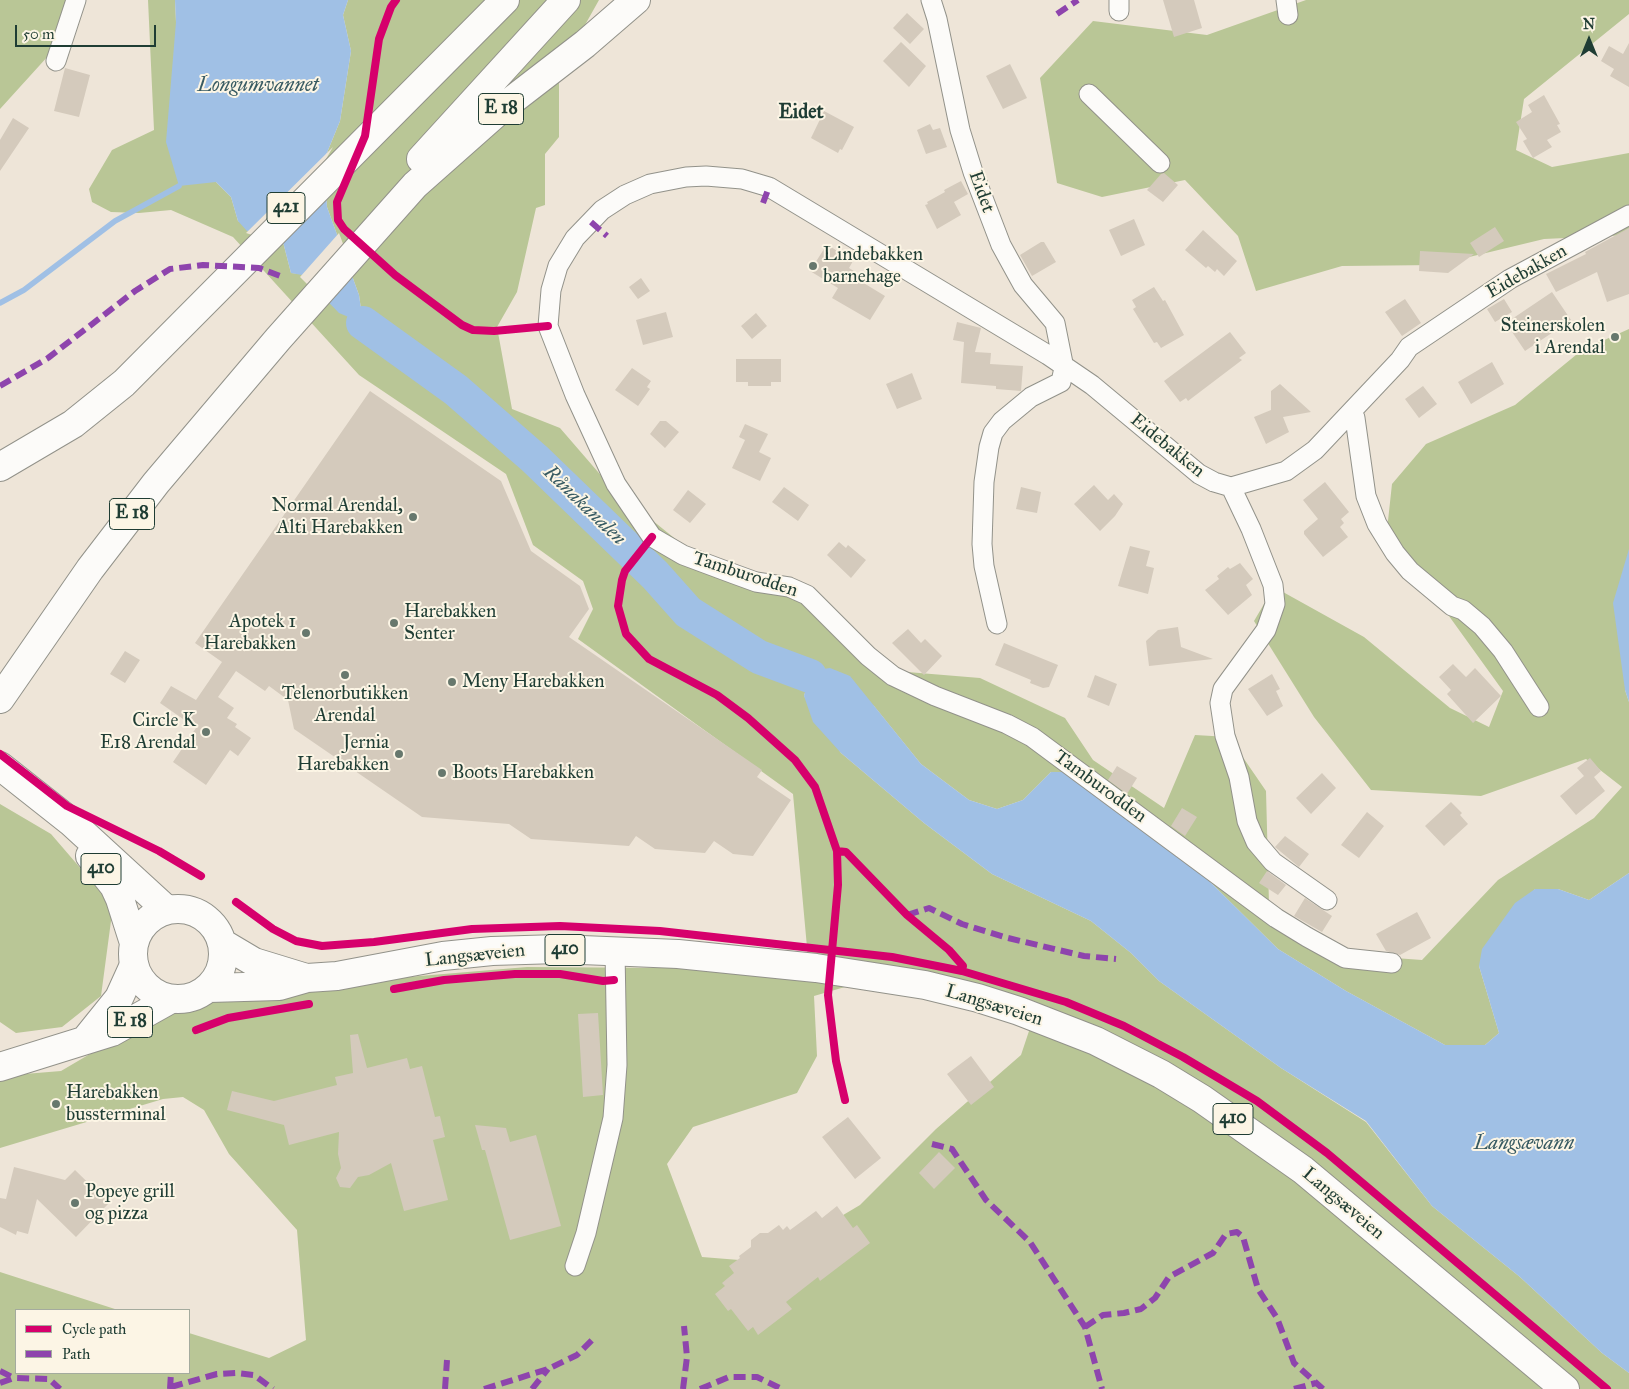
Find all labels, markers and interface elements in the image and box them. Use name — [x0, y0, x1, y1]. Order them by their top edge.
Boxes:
scale bar — [18, 15, 159, 47]
north arrow — [1564, 15, 1614, 65]
text: N — [1583, 16, 1595, 33]
text: 50 m — [23, 25, 55, 43]
water label: Longumvannet — [198, 74, 318, 98]
road number: E 18 — [478, 94, 524, 125]
district label: Eidet — [778, 101, 824, 125]
street label: Eidet — [963, 168, 999, 216]
road number: 421 — [267, 192, 305, 224]
street label: Eidebakken — [1483, 240, 1571, 304]
place label: Lindebakken barnehage — [823, 244, 923, 288]
marker: Lindebakken barnehage — [807, 260, 819, 272]
place label: Steinerskolen i Arendal — [1500, 315, 1605, 359]
marker: Steinerskolen i Arendal — [1609, 331, 1621, 343]
street label: Eidebakken — [1125, 409, 1209, 483]
water label: Rånakanalen — [538, 461, 630, 551]
place label: Normal Arendal, Alti Harebakken — [272, 495, 403, 539]
road number: E 18 — [110, 498, 154, 530]
marker: Normal Arendal, Alti Harebakken — [407, 511, 419, 523]
street label: Tamburodden — [690, 547, 800, 603]
place label: Harebakken Senter — [404, 601, 496, 645]
place label: Apotek 1 Harebakken — [204, 611, 296, 655]
marker: Harebakken Senter — [388, 617, 400, 629]
marker: Apotek 1 Harebakken — [300, 627, 312, 639]
marker: Telenorbutikken Arendal — [339, 669, 351, 681]
place label: Meny Harebakken — [462, 671, 605, 693]
marker: Meny Harebakken — [446, 676, 458, 688]
place label: Telenorbutikken Arendal — [282, 683, 408, 727]
place label: Circle K E18 Arendal — [100, 710, 196, 754]
marker: Circle K E18 Arendal — [200, 726, 212, 738]
place label: Jernia Harebakken — [297, 732, 389, 776]
street label: Tamburodden — [1049, 746, 1151, 828]
marker: Jernia Harebakken — [393, 748, 405, 760]
place label: Boots Harebakken — [452, 762, 594, 784]
marker: Boots Harebakken — [436, 767, 448, 779]
road number: 410 — [81, 854, 121, 884]
road number: 410 — [545, 934, 585, 966]
street label: Langsæveien — [424, 939, 526, 973]
street label: Langsæveien — [943, 980, 1045, 1032]
road number: E 18 — [108, 1006, 152, 1038]
place label: Harebakken bussterminal — [66, 1082, 166, 1126]
marker: Harebakken bussterminal — [50, 1098, 62, 1110]
road number: 410 — [1213, 1104, 1253, 1134]
water label: Langsævann — [1474, 1132, 1574, 1156]
street label: Langsæveien — [1297, 1163, 1389, 1245]
place label: Popeye grill og pizza — [85, 1181, 175, 1225]
marker: Popeye grill og pizza — [69, 1197, 81, 1209]
legend — [15, 1309, 190, 1374]
text: Cycle path — [62, 1320, 126, 1338]
text: Path — [62, 1345, 90, 1363]

